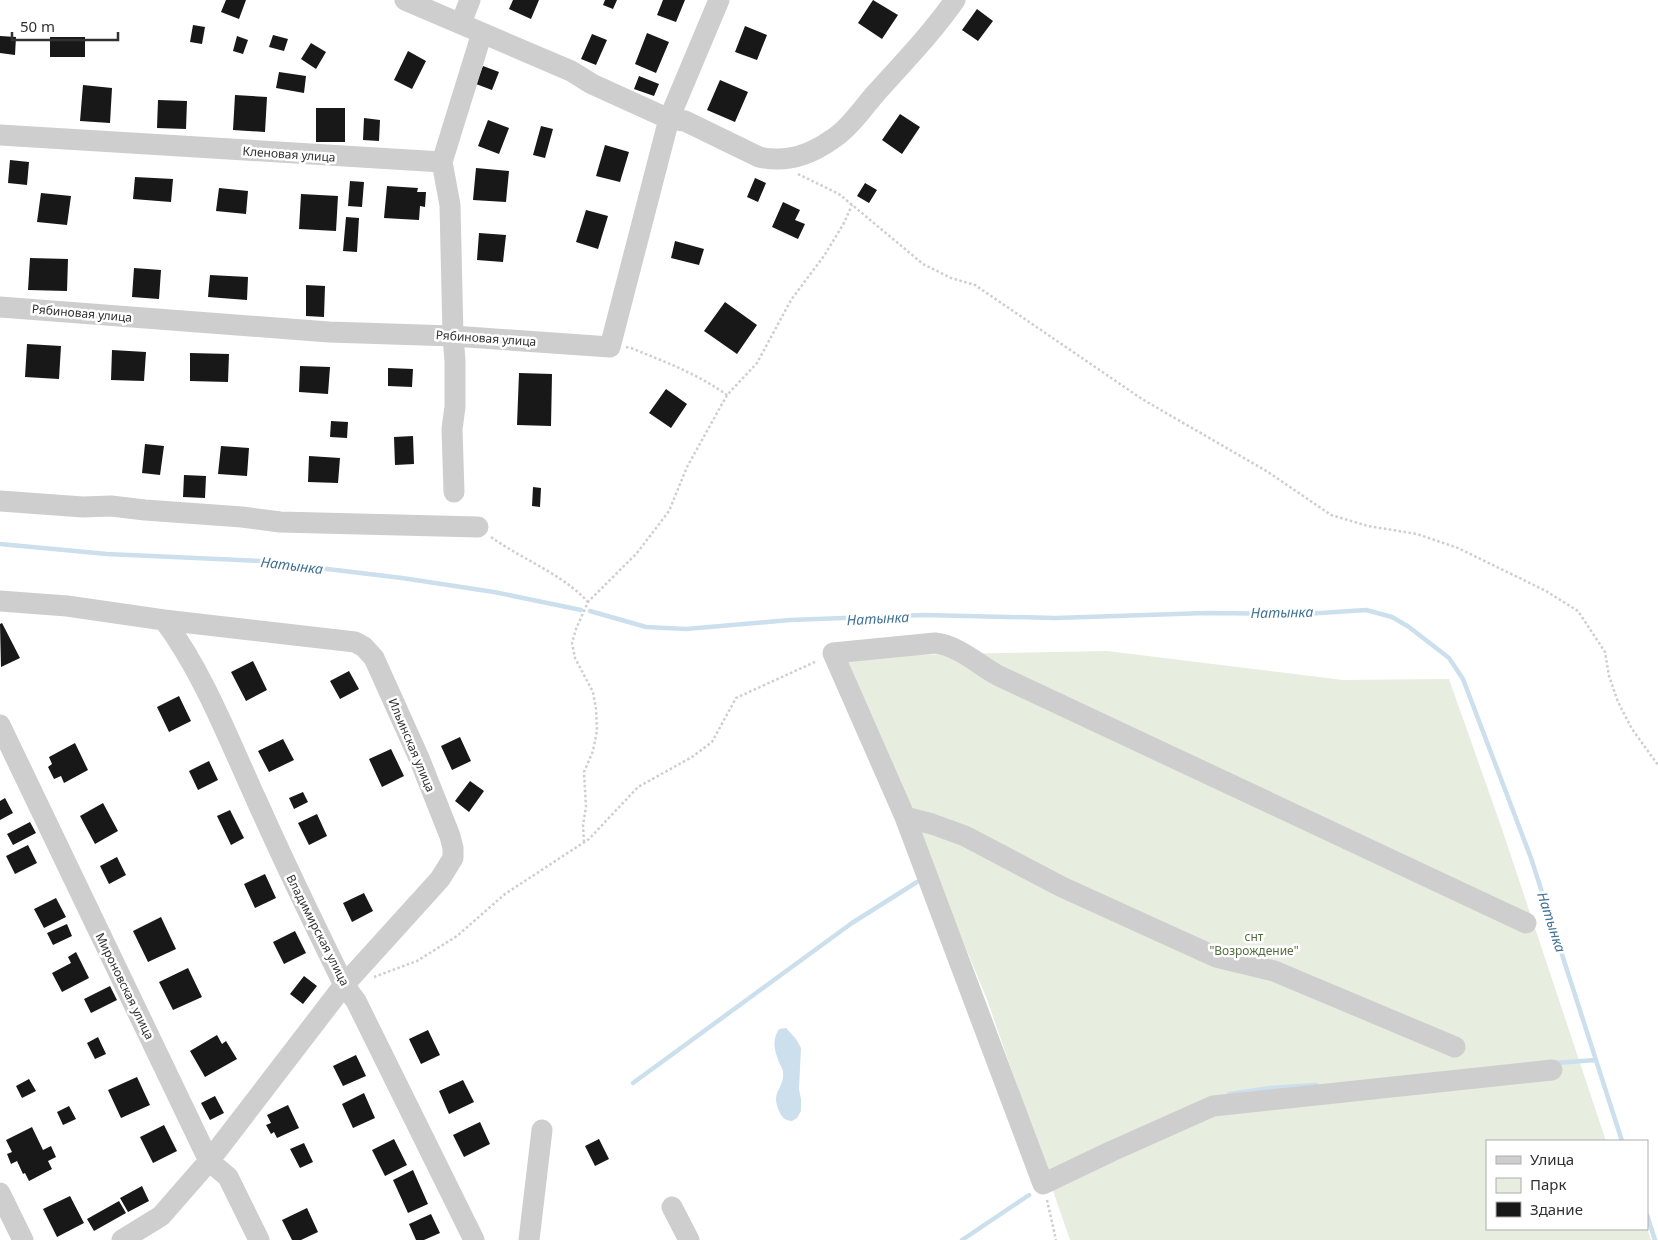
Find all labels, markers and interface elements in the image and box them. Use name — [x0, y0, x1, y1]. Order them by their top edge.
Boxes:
scale bar — [12, 10, 119, 42]
text: 50 m — [20, 16, 55, 36]
street label: Кленовая улица — [242, 142, 336, 166]
street label: Рябиновая улица — [31, 300, 133, 326]
street label: Рябиновая улица — [435, 326, 537, 350]
water label: Натынка — [260, 552, 324, 578]
water label: Натынка — [1251, 602, 1313, 622]
water label: Натынка — [846, 607, 910, 629]
street label: Ильинская улица — [385, 696, 439, 794]
street label: Владимирская улица — [283, 871, 353, 989]
water label: Натынка — [1533, 889, 1571, 955]
park label: снт "Возрождение" — [1209, 928, 1299, 959]
street label: Мироновская улица — [92, 930, 158, 1042]
legend — [1486, 1140, 1648, 1230]
text: Улица — [1530, 1149, 1574, 1169]
text: Парк — [1530, 1174, 1566, 1194]
text: Здание — [1530, 1199, 1583, 1219]

